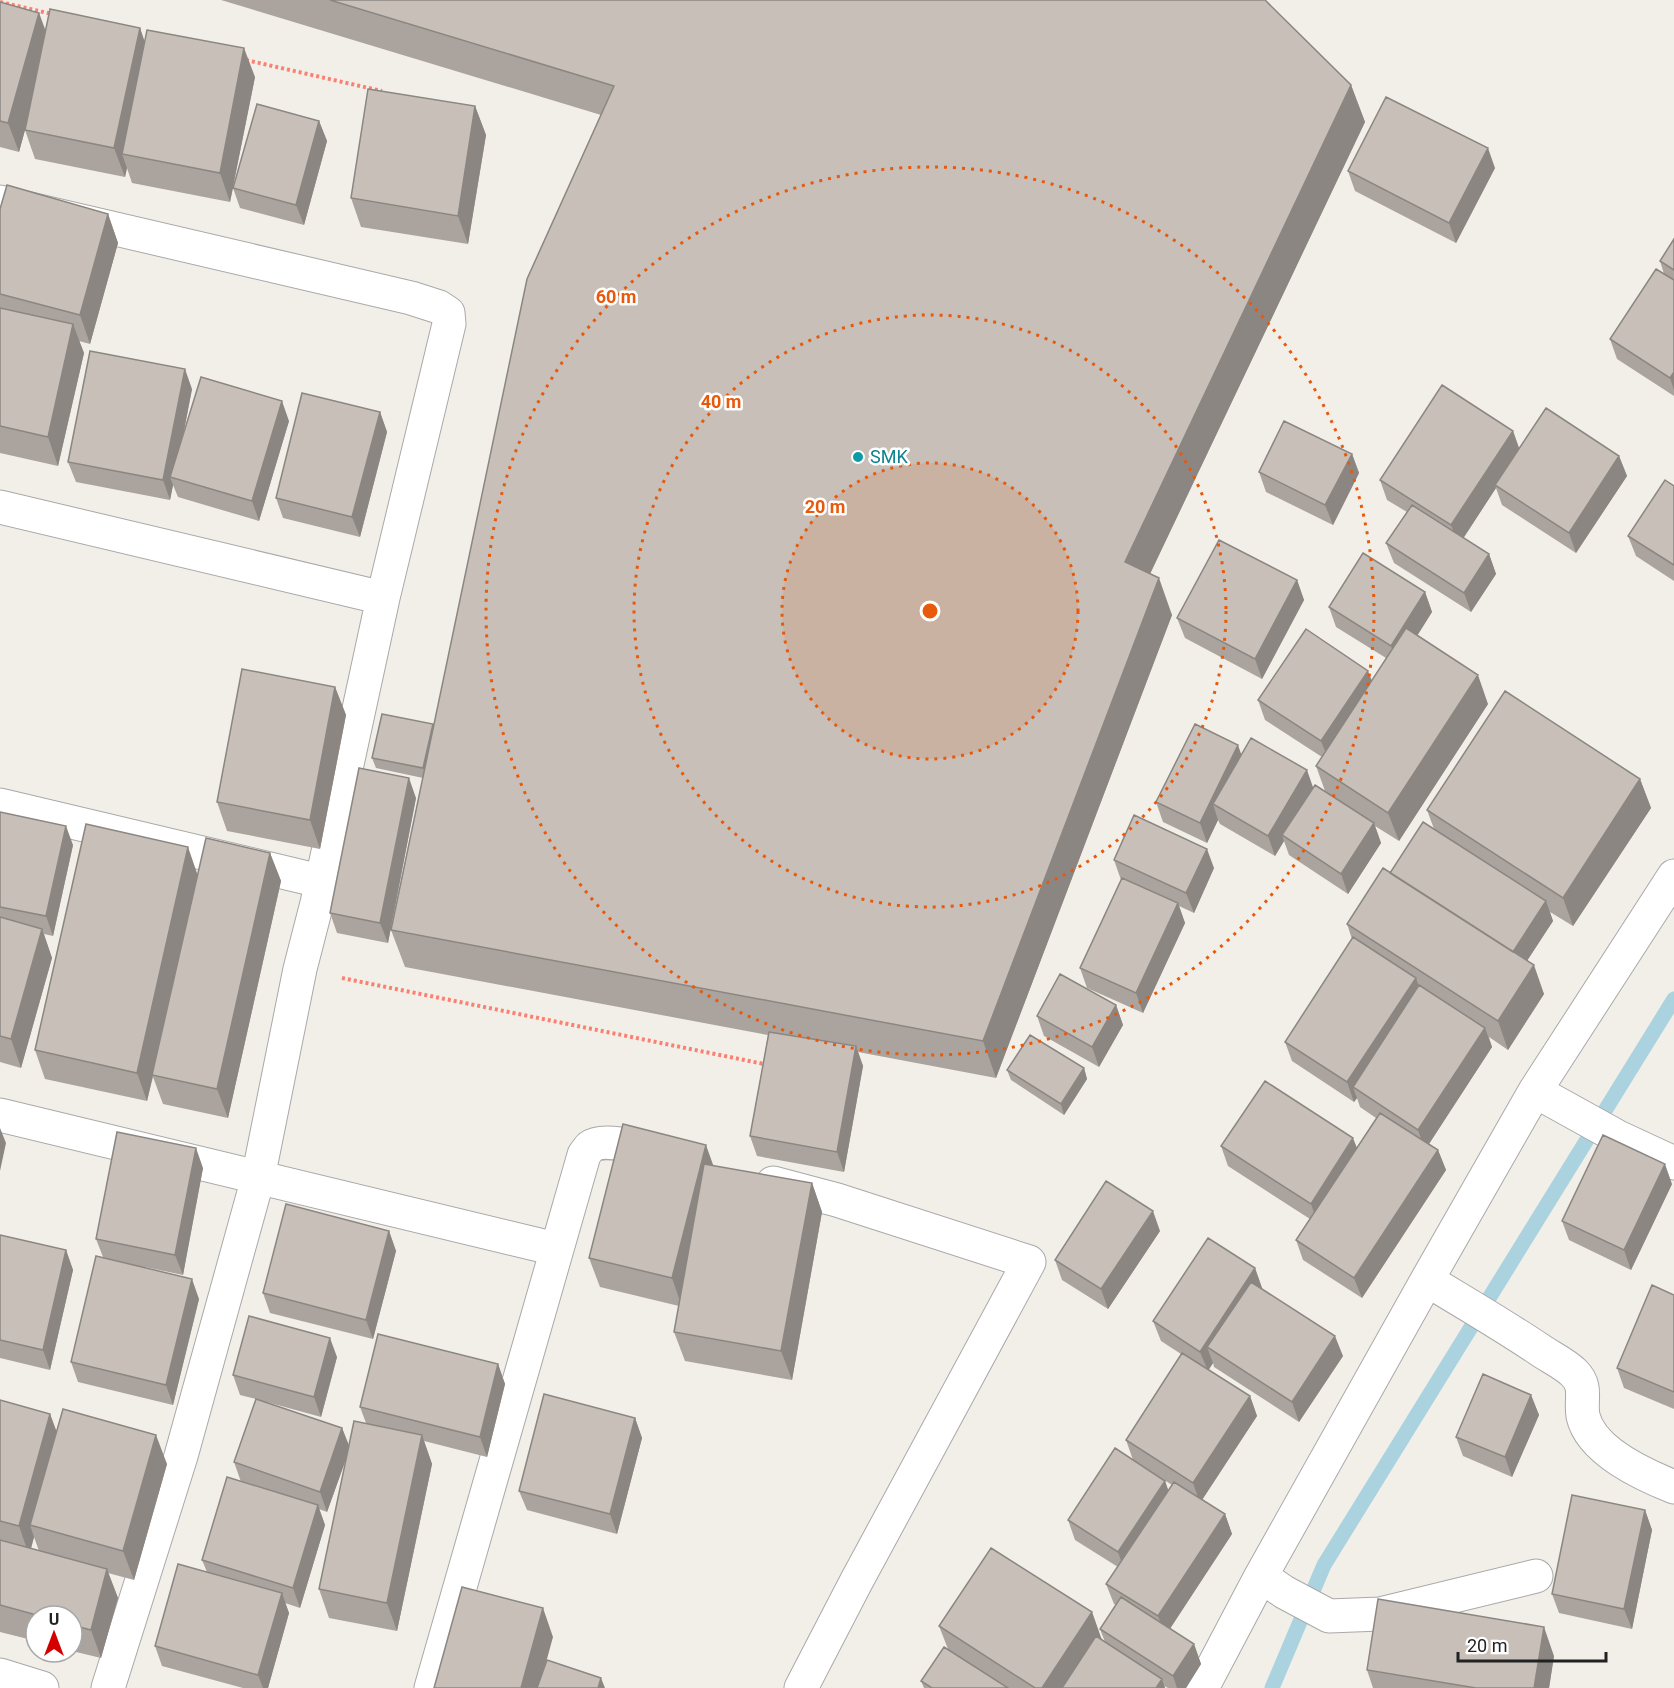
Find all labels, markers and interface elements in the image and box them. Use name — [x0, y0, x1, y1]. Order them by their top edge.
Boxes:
text: 60 m — [596, 286, 636, 307]
text: 40 m — [701, 391, 741, 412]
place label: SMK — [870, 446, 908, 467]
marker: SMK — [851, 450, 865, 464]
text: 20 m — [805, 496, 845, 517]
centre of rings — [920, 601, 940, 621]
north arrow — [24, 1604, 84, 1664]
text: U — [49, 1610, 59, 1629]
scale bar — [1458, 1625, 1606, 1663]
text: 20 m — [1467, 1635, 1507, 1656]

